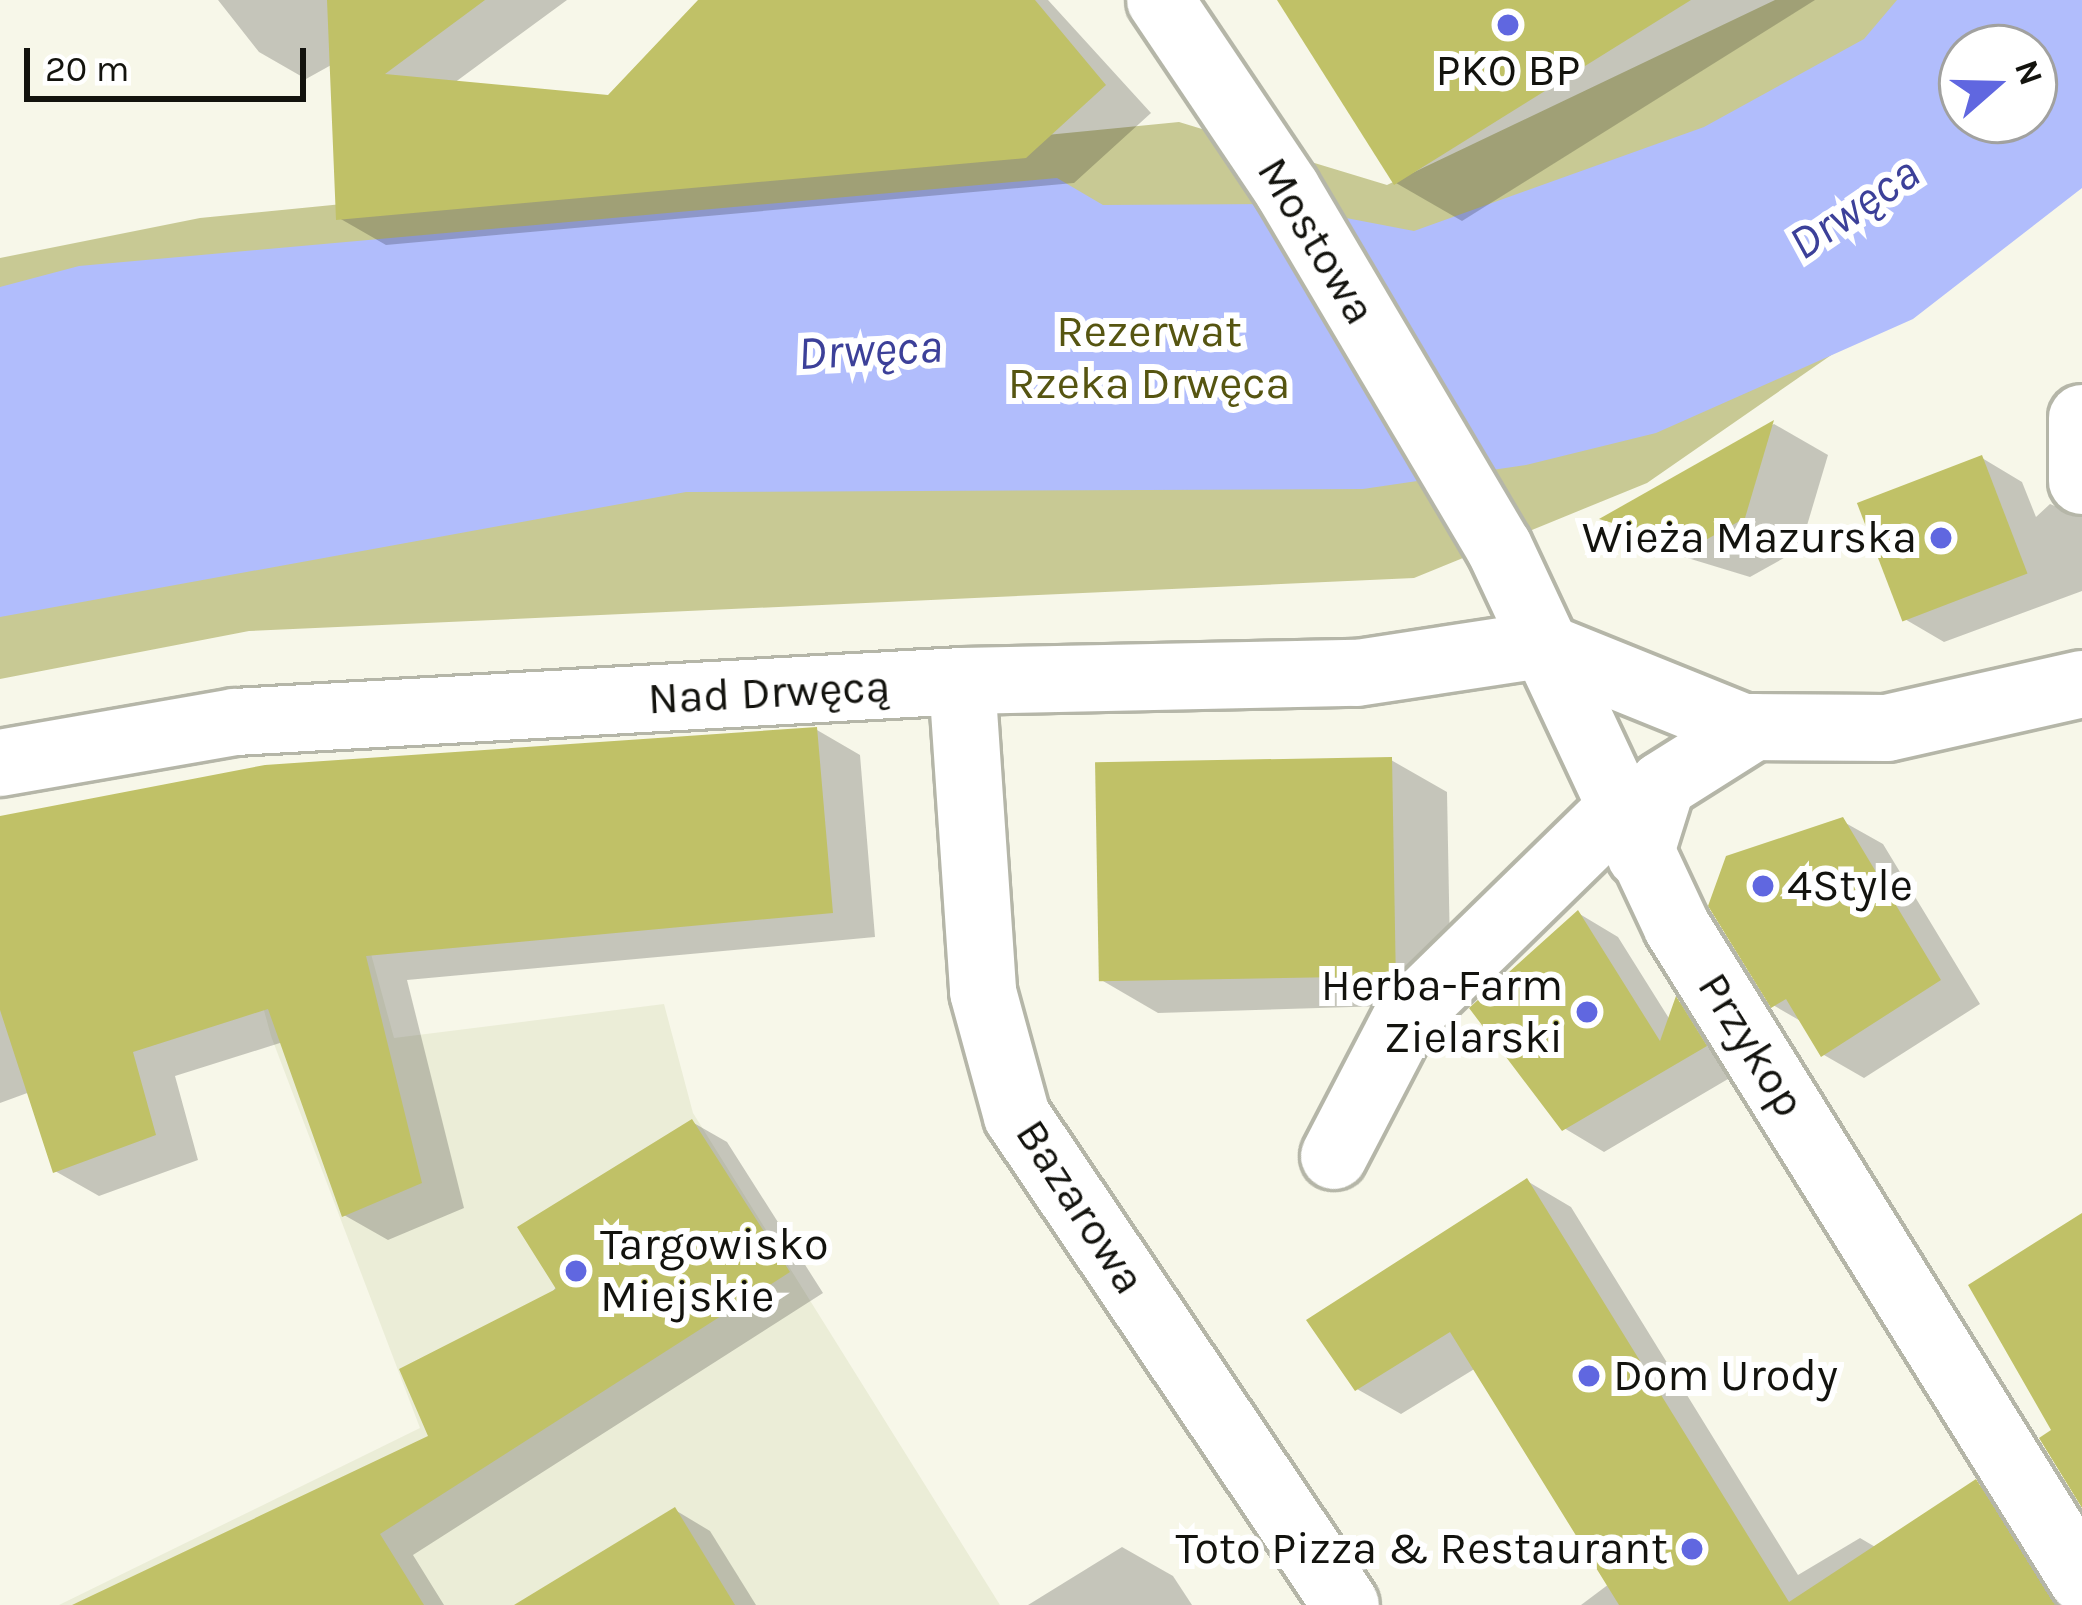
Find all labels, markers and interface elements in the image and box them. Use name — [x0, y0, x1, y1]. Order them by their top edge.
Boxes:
marker: PKO BP — [1495, 12, 1521, 38]
scale bar — [30, 24, 312, 98]
north arrow — [1938, 24, 2058, 144]
place label: PKO BP — [1436, 44, 1580, 98]
text: 20 m — [45, 48, 129, 90]
text: N — [2007, 55, 2051, 90]
water label: Drwęca — [1778, 144, 1930, 272]
street label: Mostowa — [1245, 148, 1387, 334]
park label: Rezerwat Rzeka Drwęca — [1008, 305, 1290, 411]
water label: Drwęca — [796, 317, 944, 383]
place label: Wieża Mazurska — [1582, 511, 1917, 565]
marker: Wieża Mazurska — [1928, 525, 1954, 551]
street label: Nad Drwęcą — [646, 660, 892, 726]
place label: 4Style — [1787, 859, 1913, 913]
marker: 4Style — [1750, 873, 1776, 899]
place label: Herba-Farm Zielarski — [1321, 959, 1563, 1065]
street label: Przykop — [1686, 963, 1816, 1127]
marker: Herba-Farm Zielarski — [1574, 999, 1600, 1025]
street label: Bazarowa — [1004, 1110, 1156, 1304]
place label: Targowisko Miejskie — [600, 1218, 829, 1324]
marker: Targowisko Miejskie — [563, 1258, 589, 1284]
place label: Dom Urody — [1613, 1349, 1838, 1403]
marker: Dom Urody — [1576, 1363, 1602, 1389]
place label: Toto Pizza & Restaurant — [1176, 1522, 1668, 1576]
marker: Toto Pizza & Restaurant — [1679, 1536, 1705, 1562]

